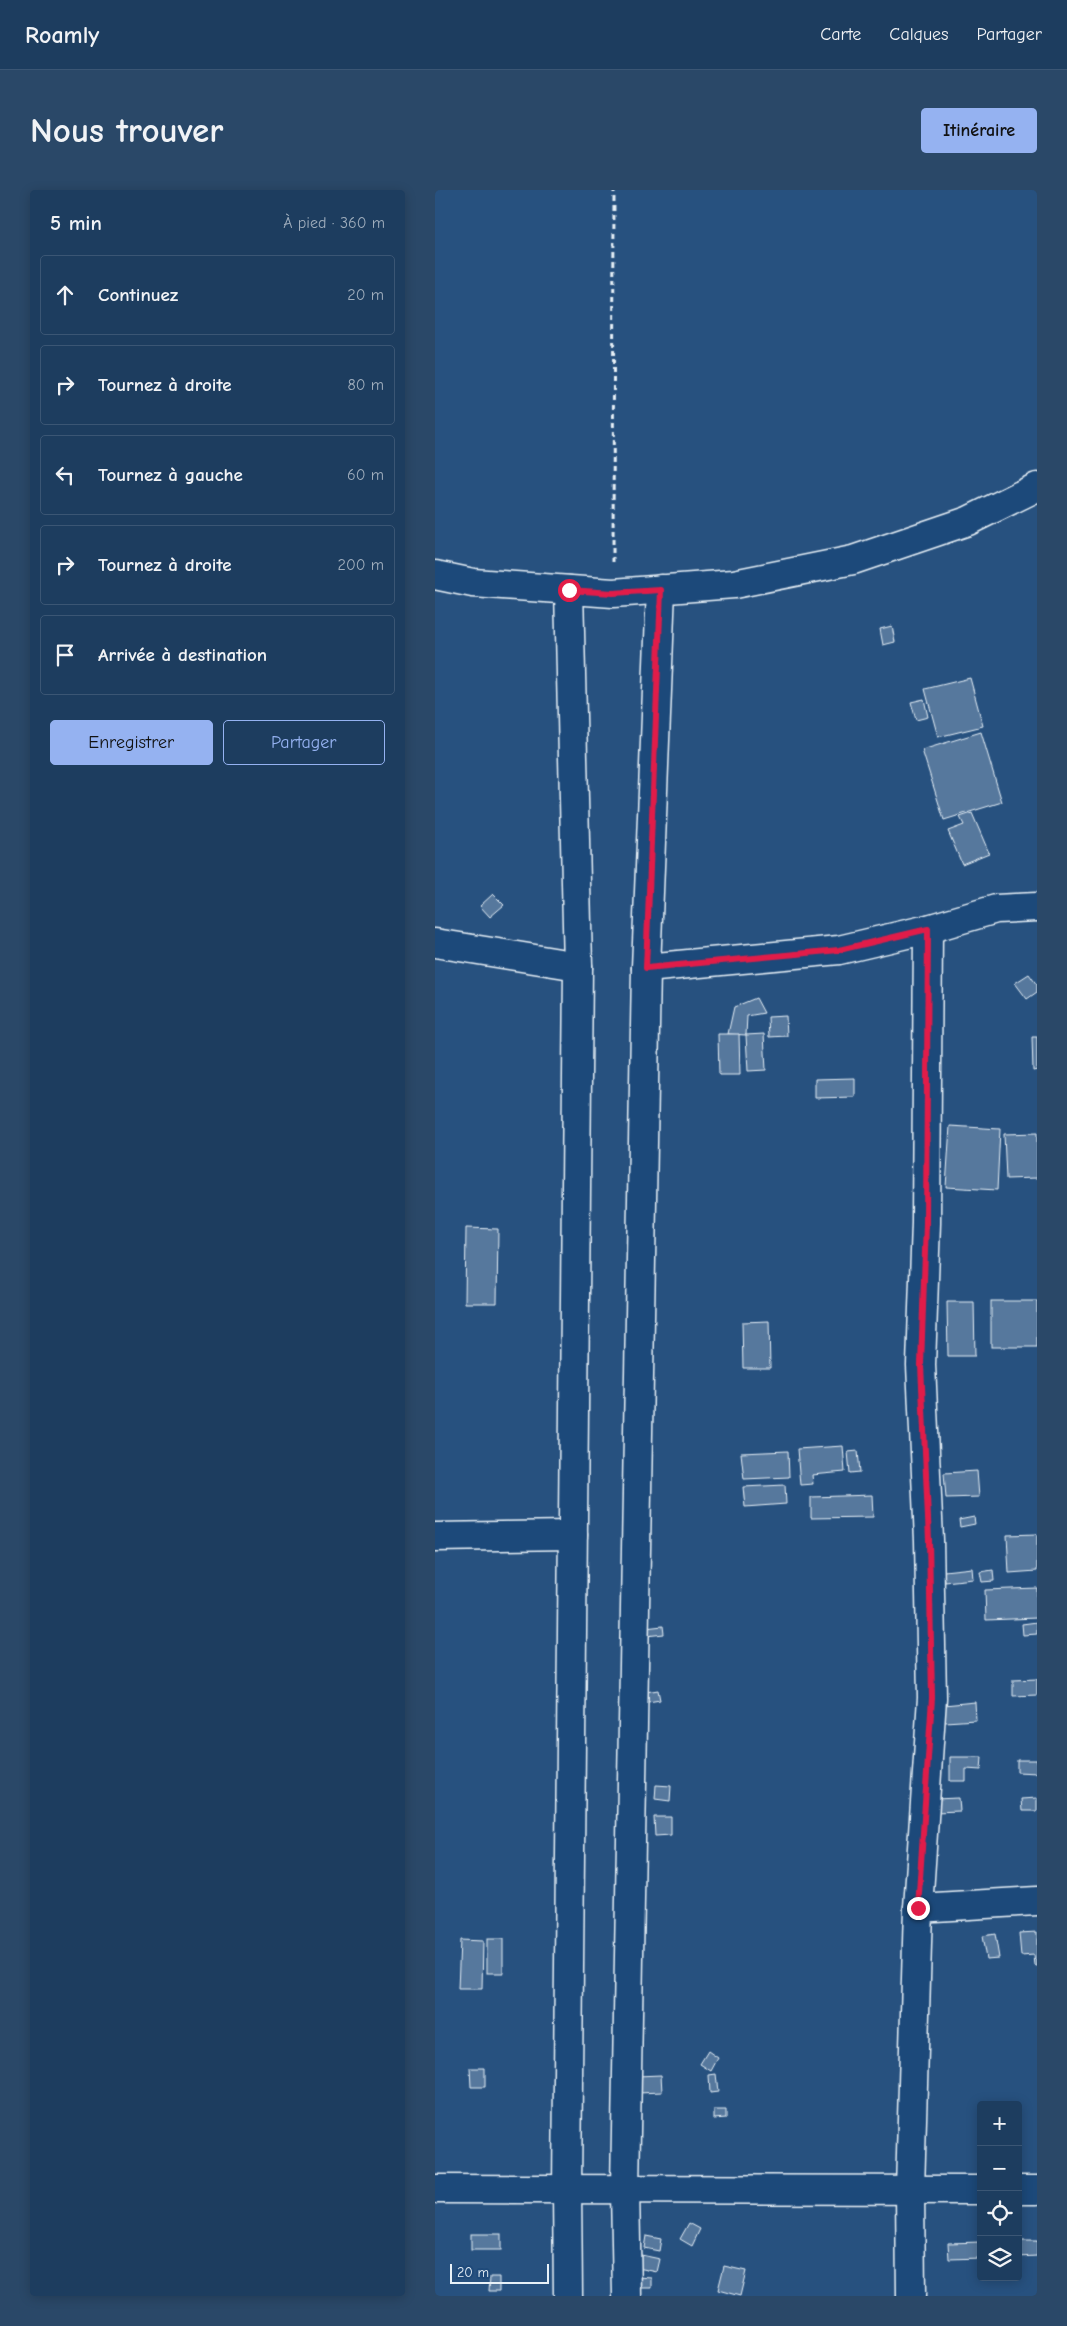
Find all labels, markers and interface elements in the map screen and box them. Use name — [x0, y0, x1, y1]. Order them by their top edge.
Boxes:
text: Roamly — [25, 21, 99, 49]
text: Carte — [820, 24, 861, 45]
text: Calques — [889, 24, 949, 45]
text: Partager — [977, 24, 1042, 45]
button: Itinéraire — [921, 108, 1037, 153]
text: Nous trouver — [30, 110, 223, 151]
text: 5 min — [50, 211, 102, 235]
text: À pied · 360 m — [283, 214, 385, 232]
icon: ahead — [51, 281, 79, 309]
text: Continuez — [98, 284, 178, 306]
text: 20 m — [347, 286, 384, 304]
icon: right — [51, 371, 79, 399]
text: Tournez à droite — [98, 374, 232, 396]
text: 80 m — [347, 376, 384, 394]
icon: left — [51, 461, 79, 489]
text: Tournez à gauche — [98, 464, 243, 486]
text: 60 m — [347, 466, 384, 484]
icon: right — [51, 551, 79, 579]
text: Tournez à droite — [98, 554, 232, 576]
text: 200 m — [338, 556, 384, 574]
route start — [558, 579, 581, 602]
icon: arrive — [51, 641, 79, 669]
text: Arrivée à destination — [98, 644, 267, 666]
button: Enregistrer — [50, 720, 213, 765]
button: Partager — [223, 720, 385, 765]
route end — [907, 1897, 930, 1920]
map controls — [977, 2101, 1022, 2281]
button: + — [977, 2101, 1022, 2146]
button: − — [977, 2146, 1022, 2191]
button: locate — [977, 2191, 1022, 2236]
button: layers — [977, 2236, 1022, 2281]
scale bar — [450, 2261, 549, 2284]
text: 20 m — [457, 2264, 489, 2281]

